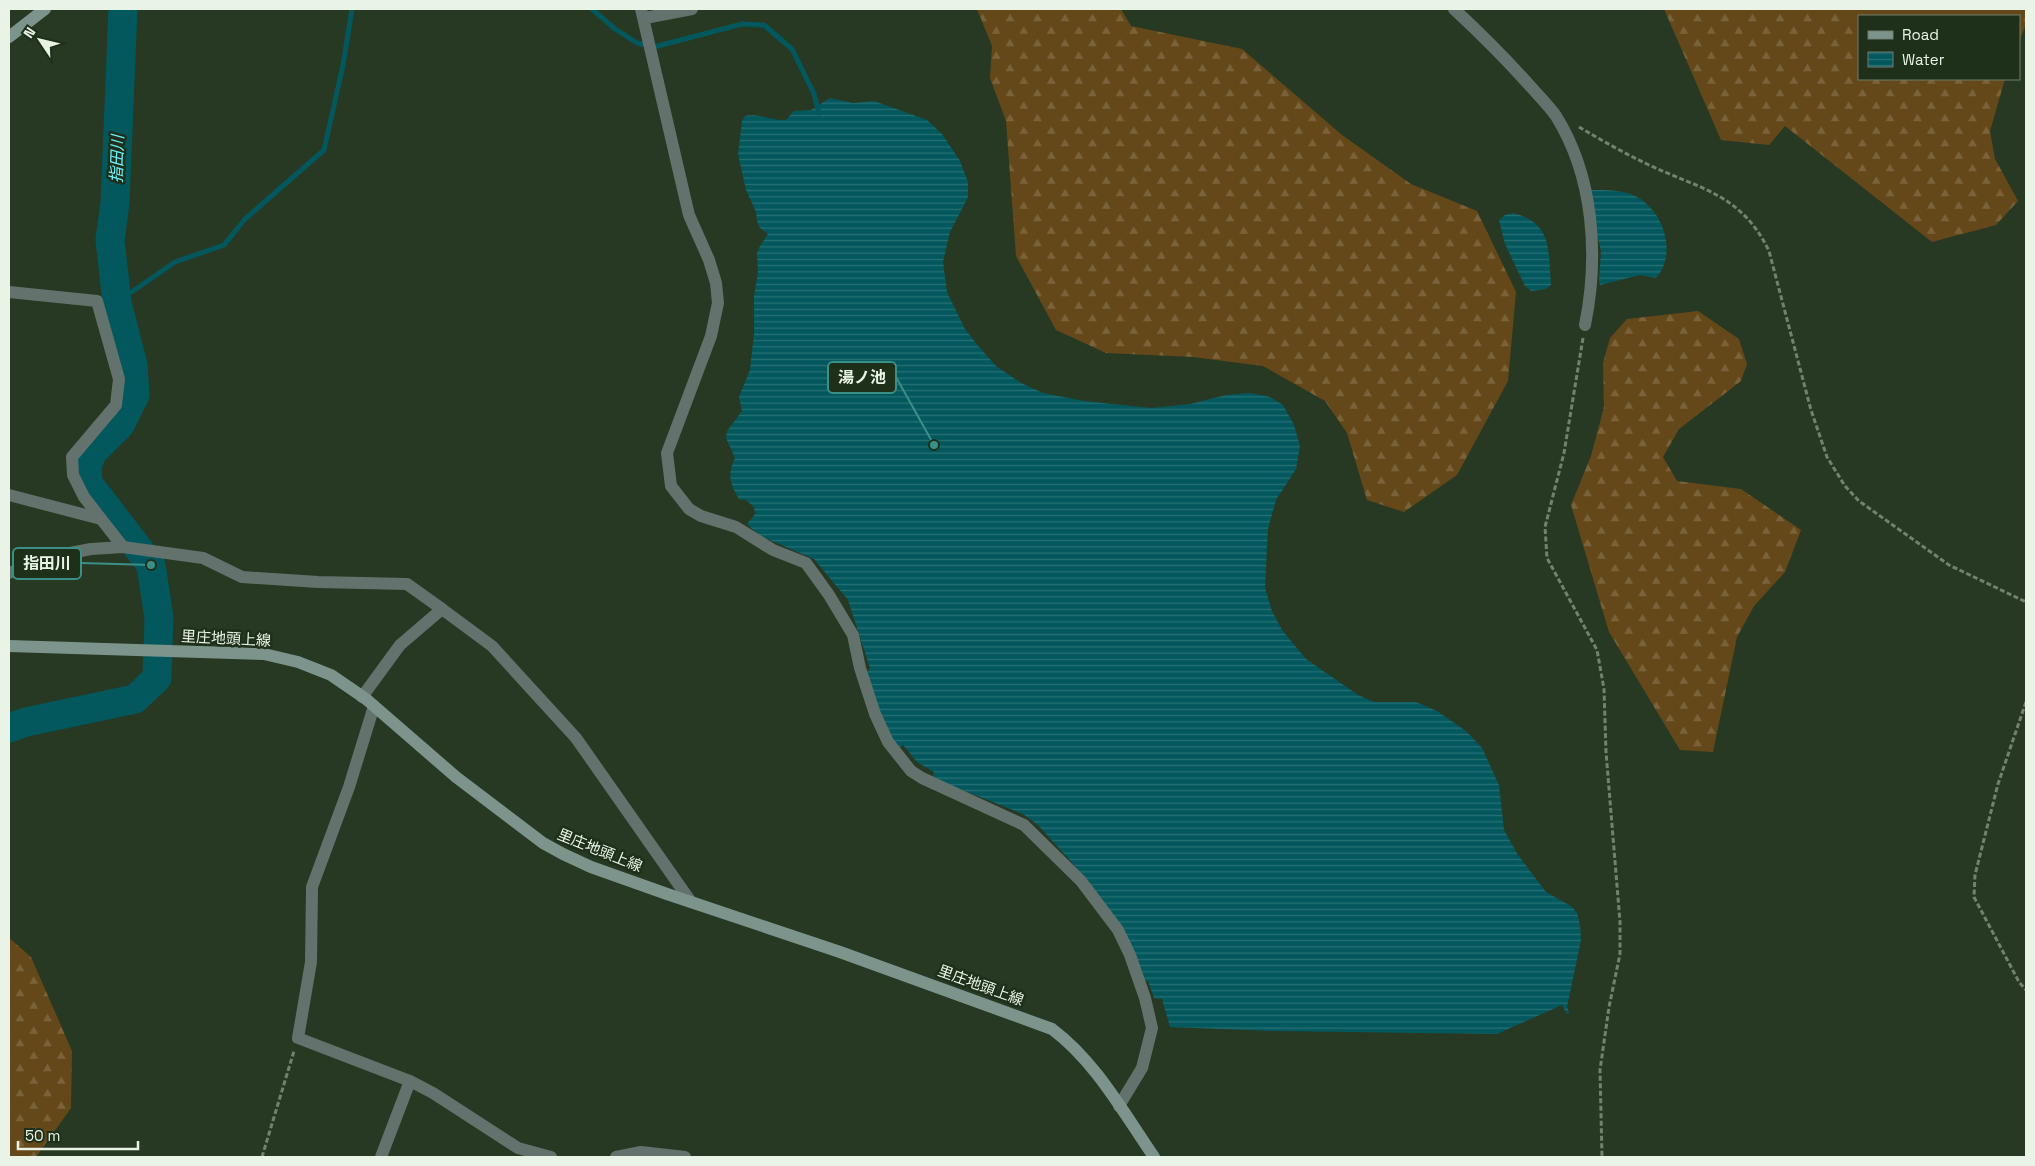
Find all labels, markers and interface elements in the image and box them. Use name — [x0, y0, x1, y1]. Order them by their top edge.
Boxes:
north arrow — [15, 15, 65, 65]
legend — [1858, 15, 2020, 80]
text: N — [19, 24, 39, 42]
text: Road — [1902, 25, 1939, 44]
text: Water — [1902, 50, 1945, 69]
water label: 指田川 — [106, 133, 128, 183]
callout: 湯ノ池 — [828, 362, 896, 393]
text: 湯ノ池 — [838, 367, 886, 388]
callout: 指田川 — [13, 548, 81, 579]
text: 指田川 — [23, 553, 71, 574]
street label: 里庄地頭上線 — [181, 626, 271, 650]
street label: 里庄地頭上線 — [555, 824, 645, 876]
street label: 里庄地頭上線 — [935, 961, 1027, 1009]
scale bar — [18, 1118, 138, 1150]
text: 50 m — [25, 1126, 60, 1145]

